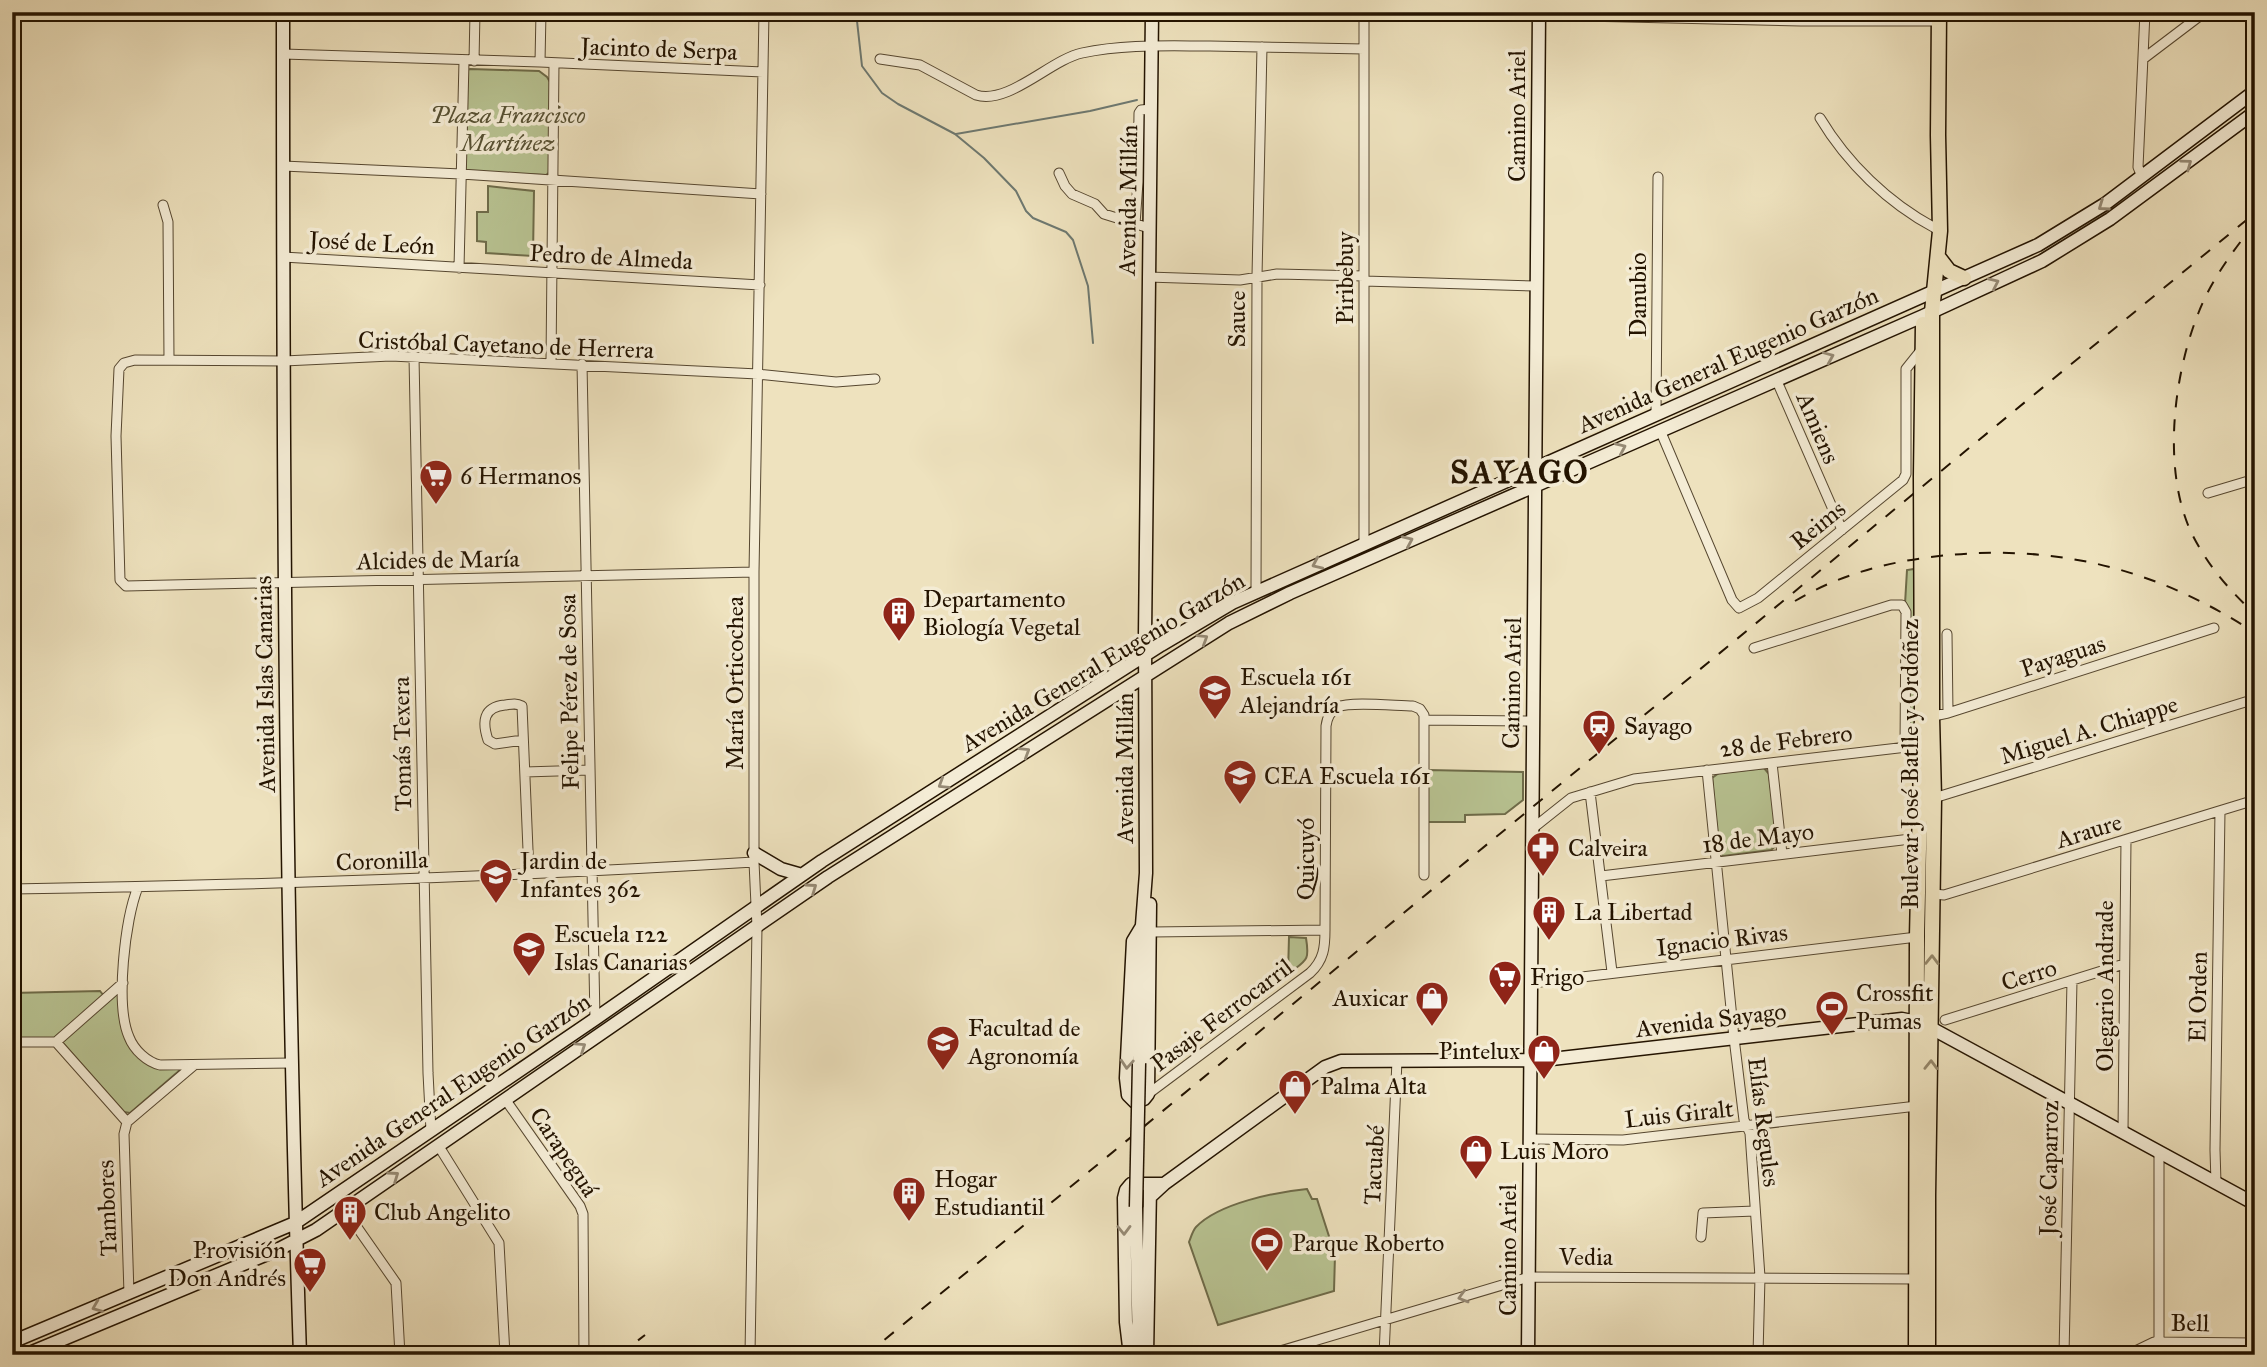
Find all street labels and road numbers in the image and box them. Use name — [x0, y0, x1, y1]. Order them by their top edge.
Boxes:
street label: Jacinto de Serpa — [577, 31, 739, 67]
street label: Camino Ariel — [1502, 50, 1532, 182]
street label: Avenida Millán — [1112, 124, 1144, 277]
street label: José de León — [306, 225, 436, 261]
street label: Piribebuy — [1330, 231, 1360, 324]
street label: Pedro de Almeda — [529, 238, 694, 276]
street label: Danubio — [1623, 252, 1653, 338]
street label: Avenida General Eugenio Garzón — [1572, 280, 1883, 440]
street label: Sauce — [1222, 291, 1252, 347]
street label: Cristóbal Cayetano de Herrera — [358, 325, 655, 365]
street label: Amiens — [1789, 387, 1846, 468]
street label: Reims — [1784, 494, 1852, 556]
street label: Alcides de María — [355, 544, 521, 576]
street label: Avenida General Eugenio Garzón — [955, 565, 1250, 759]
street label: Avenida Islas Canarias — [248, 575, 282, 794]
street label: Felipe Pérez de Sosa — [552, 593, 586, 790]
street label: María Orticochea — [720, 595, 750, 770]
street label: Camino Ariel — [1496, 616, 1528, 749]
street label: Bulevar José Batlle y Ordóñez — [1895, 619, 1925, 909]
street label: Payaguas — [2017, 628, 2109, 684]
street label: Tomás Texera — [386, 675, 418, 812]
street label: Miguel A. Chiappe — [1997, 689, 2181, 771]
street label: Avenida Millán — [1110, 693, 1140, 844]
street label: 28 de Febrero — [1718, 718, 1854, 764]
street label: Araure — [2052, 807, 2125, 855]
street label: 18 de Mayo — [1700, 816, 1816, 860]
street label: Quicuyó — [1291, 818, 1321, 900]
street label: Coronilla — [335, 844, 430, 878]
street label: Olegario Andrade — [2090, 900, 2120, 1072]
street label: Ignacio Rivas — [1655, 917, 1789, 963]
street label: El Orden — [2182, 951, 2214, 1043]
street label: Pasaje Ferrocarril — [1145, 952, 1299, 1078]
street label: Cerro — [1998, 952, 2060, 998]
street label: Avenida General Eugenio Garzón — [309, 986, 596, 1194]
street label: Avenida Sayago — [1633, 996, 1788, 1044]
street label: Elías Regules — [1741, 1055, 1787, 1189]
street label: Luis Giralt — [1623, 1093, 1735, 1135]
street label: José Caparroz — [2033, 1100, 2065, 1239]
street label: Carapeguá — [523, 1101, 605, 1203]
street label: Tacuabé — [1357, 1124, 1391, 1206]
street label: Tambores — [90, 1159, 124, 1257]
street label: Camino Ariel — [1493, 1184, 1523, 1316]
street label: Vedia — [1558, 1242, 1614, 1272]
street label: Bell — [2170, 1308, 2210, 1338]

